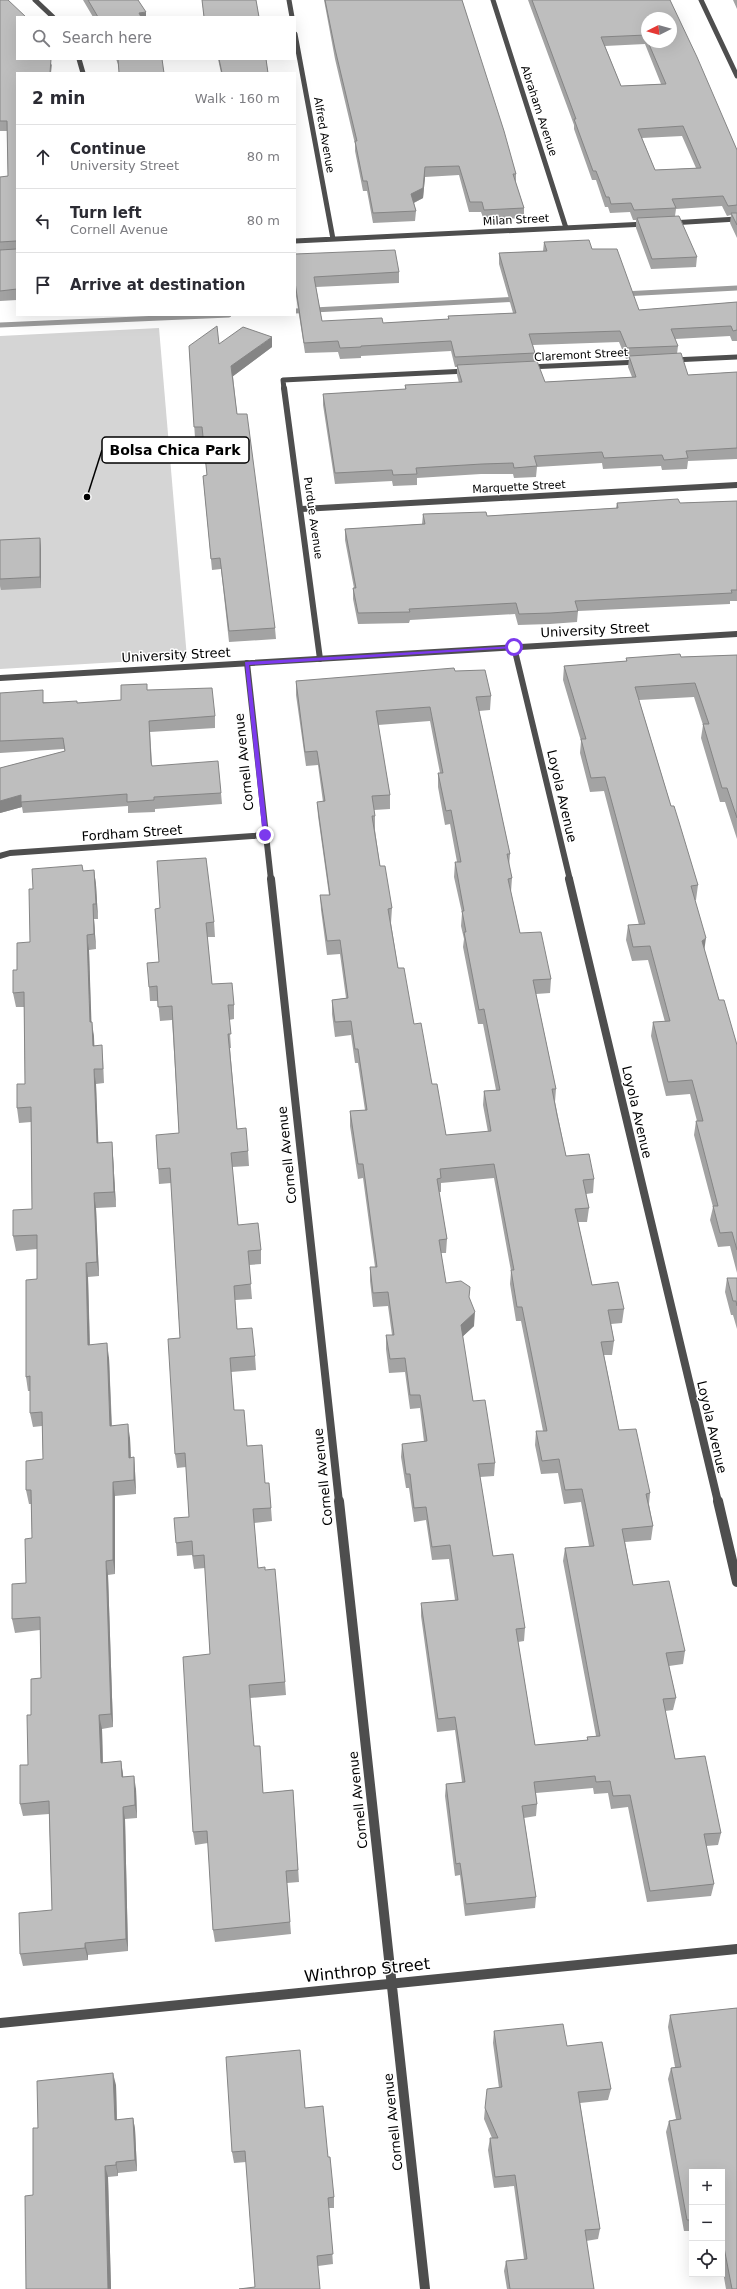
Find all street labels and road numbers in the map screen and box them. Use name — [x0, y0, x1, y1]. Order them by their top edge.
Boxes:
street label: Abraham Avenue — [518, 64, 560, 158]
street label: Alfred Avenue — [311, 96, 337, 174]
street label: Milan Street — [483, 212, 550, 228]
street label: Claremont Street — [534, 346, 629, 364]
street label: Purdue Avenue — [301, 476, 325, 560]
street label: Marquette Street — [472, 478, 567, 496]
street label: University Street — [540, 620, 650, 640]
street label: University Street — [121, 645, 231, 665]
street label: Cornell Avenue — [231, 712, 257, 812]
street label: Loyola Avenue — [544, 748, 580, 844]
street label: Fordham Street — [81, 822, 183, 844]
street label: Loyola Avenue — [619, 1064, 655, 1160]
street label: Cornell Avenue — [274, 1105, 300, 1205]
street label: Loyola Avenue — [694, 1379, 730, 1475]
street label: Cornell Avenue — [310, 1427, 336, 1527]
street label: Cornell Avenue — [345, 1750, 371, 1850]
street label: Winthrop Street — [303, 1954, 431, 1986]
street label: Cornell Avenue — [380, 2072, 406, 2172]

